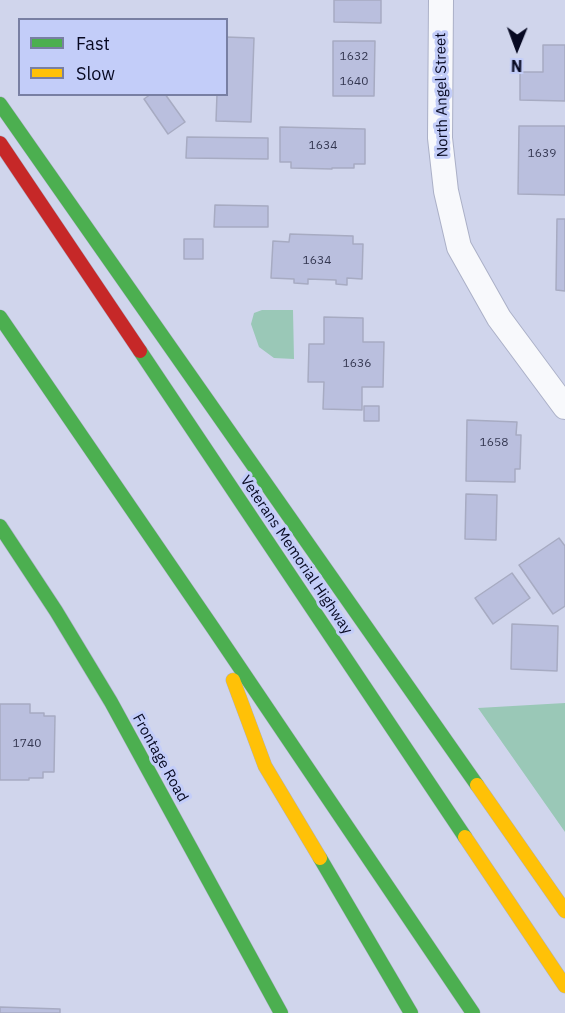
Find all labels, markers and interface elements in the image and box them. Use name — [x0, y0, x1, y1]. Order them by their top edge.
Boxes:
legend — [18, 18, 228, 96]
north arrow — [487, 18, 547, 78]
text: Fast — [76, 32, 110, 55]
street label: North Angel Street — [432, 32, 452, 158]
house number: 1632 — [340, 50, 368, 64]
text: N — [511, 56, 523, 76]
text: Slow — [76, 62, 115, 85]
house number: 1640 — [340, 75, 368, 89]
house number: 1634 — [309, 139, 337, 153]
house number: 1639 — [528, 147, 556, 161]
house number: 1634 — [303, 254, 331, 268]
house number: 1636 — [343, 357, 371, 371]
house number: 1658 — [480, 436, 508, 450]
street label: Veterans Memorial Highway — [236, 472, 356, 638]
street label: Frontage Road — [128, 711, 192, 805]
house number: 1740 — [13, 737, 41, 751]

